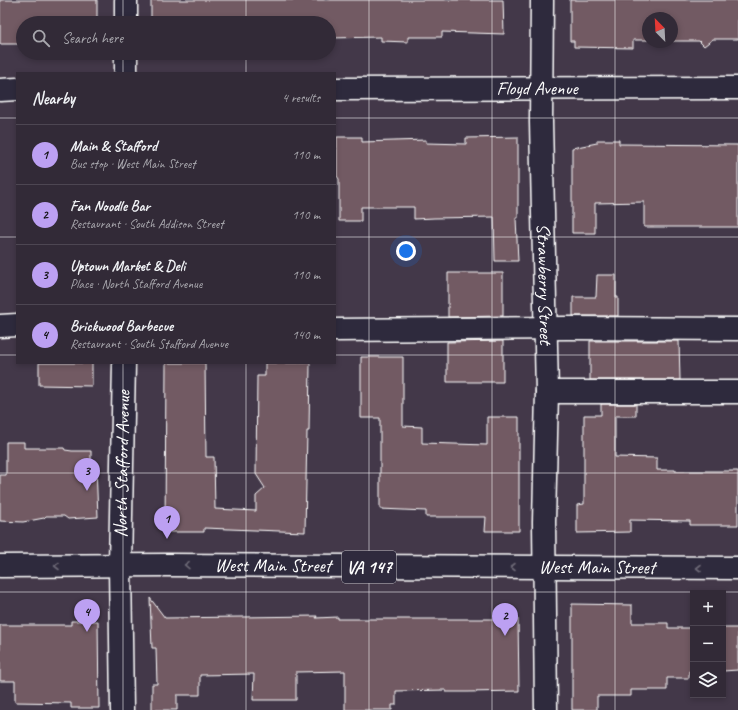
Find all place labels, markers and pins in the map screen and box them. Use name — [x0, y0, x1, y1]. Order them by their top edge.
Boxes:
pin: 3 — [74, 458, 100, 491]
pin: 1 — [154, 506, 180, 539]
pin: 4 — [74, 599, 100, 632]
pin: 2 — [492, 603, 518, 636]

